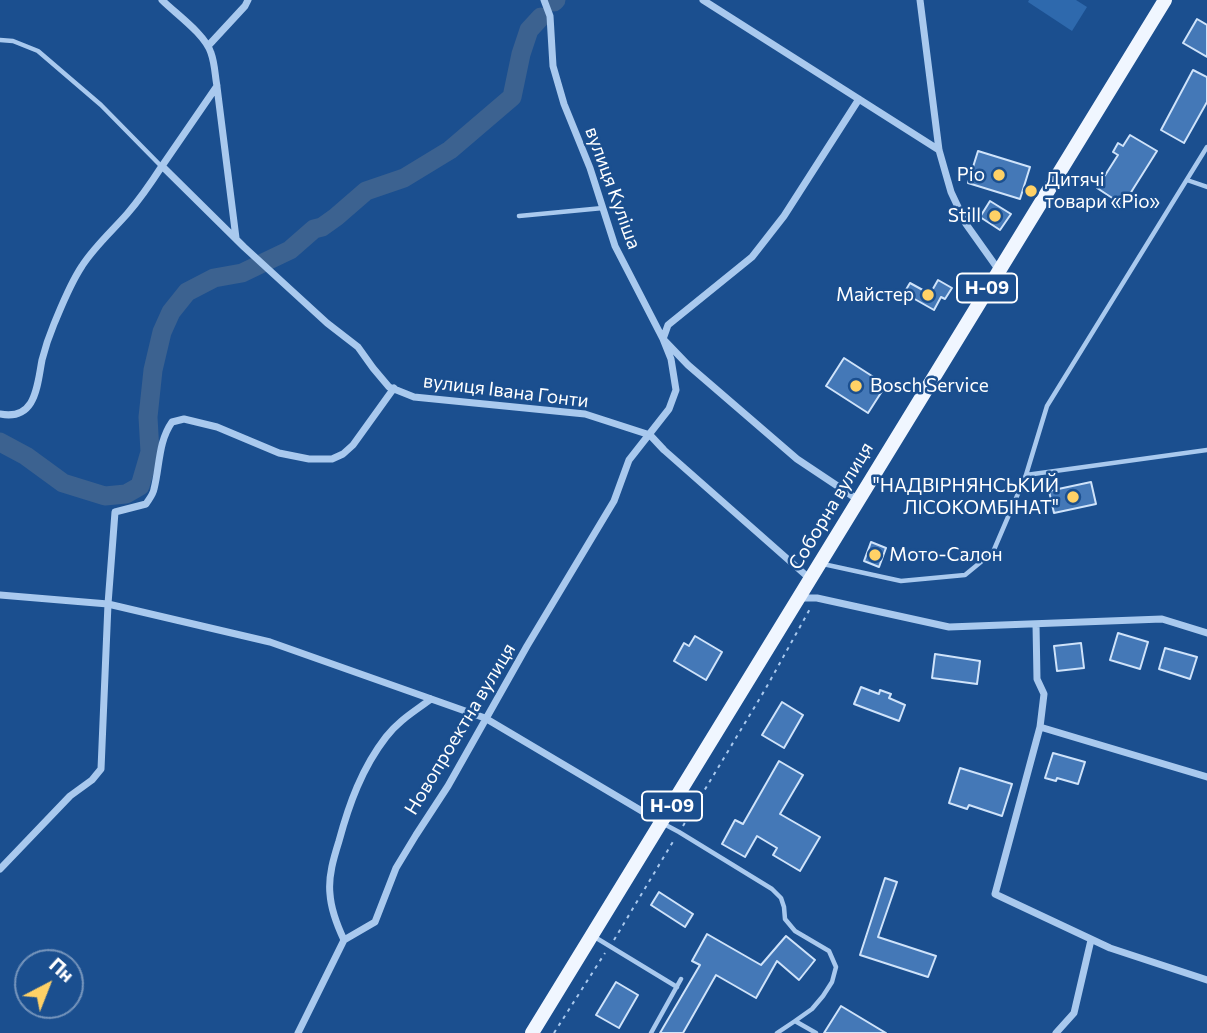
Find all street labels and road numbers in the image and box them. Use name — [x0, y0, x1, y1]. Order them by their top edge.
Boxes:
street label: вулиця Куліша — [580, 124, 646, 252]
road number: Н-09 — [957, 274, 1017, 302]
street label: вулиця Івана Гонти — [422, 370, 590, 412]
street label: Соборна вулиця — [784, 438, 878, 574]
street label: Новопроектна вулиця — [400, 639, 520, 819]
road number: Н-09 — [642, 792, 702, 820]

